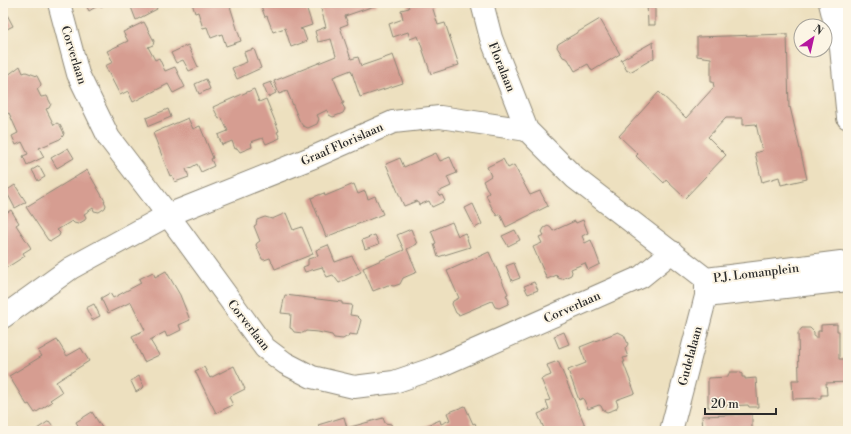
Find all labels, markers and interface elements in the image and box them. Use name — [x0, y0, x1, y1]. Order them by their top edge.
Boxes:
north arrow — [793, 18, 833, 58]
text: N — [811, 22, 826, 39]
street label: Corverlaan — [58, 24, 90, 86]
street label: Floralaan — [485, 40, 518, 94]
street label: Graaf Florislaan — [299, 120, 386, 169]
street label: P.J. Lomanplein — [712, 261, 800, 286]
street label: Corverlaan — [542, 288, 603, 327]
street label: Corverlaan — [224, 297, 273, 354]
street label: Gudelalaan — [675, 325, 706, 388]
scale bar — [705, 390, 776, 416]
text: 20 m — [711, 397, 739, 412]

